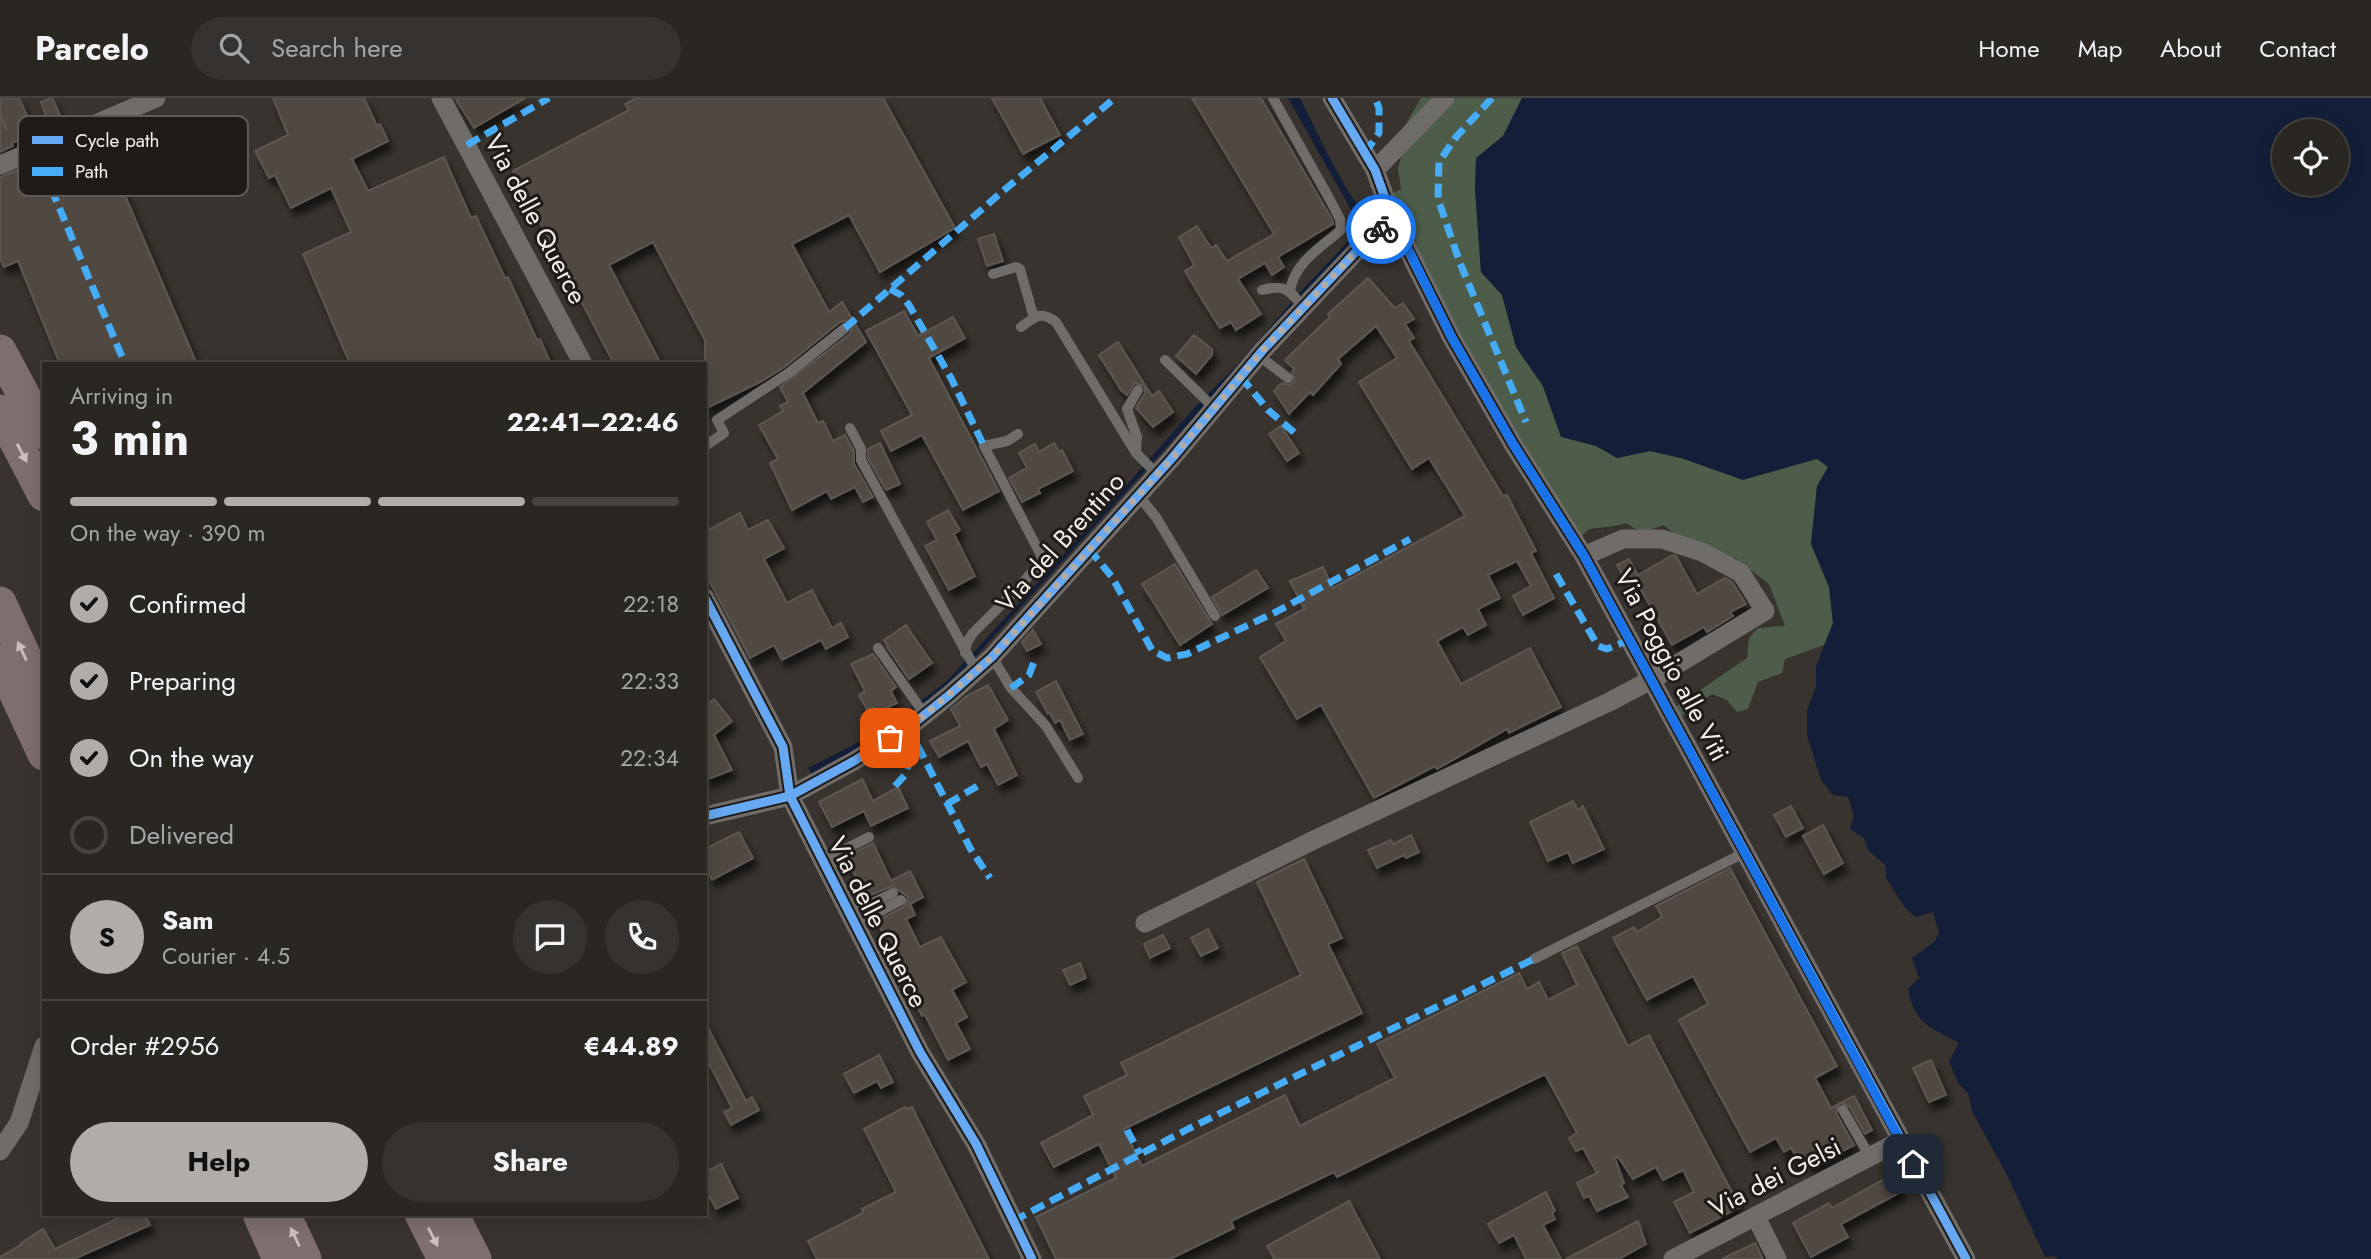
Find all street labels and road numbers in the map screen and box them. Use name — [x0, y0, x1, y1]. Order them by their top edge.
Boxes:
street label: Via delle Querce — [475, 127, 597, 311]
street label: Via del Brentino — [987, 463, 1133, 621]
street label: Via Poggio alle Viti — [1605, 562, 1739, 768]
street label: Via delle Querce — [819, 830, 937, 1014]
street label: Via dei Gelsi — [1702, 1127, 1848, 1227]

